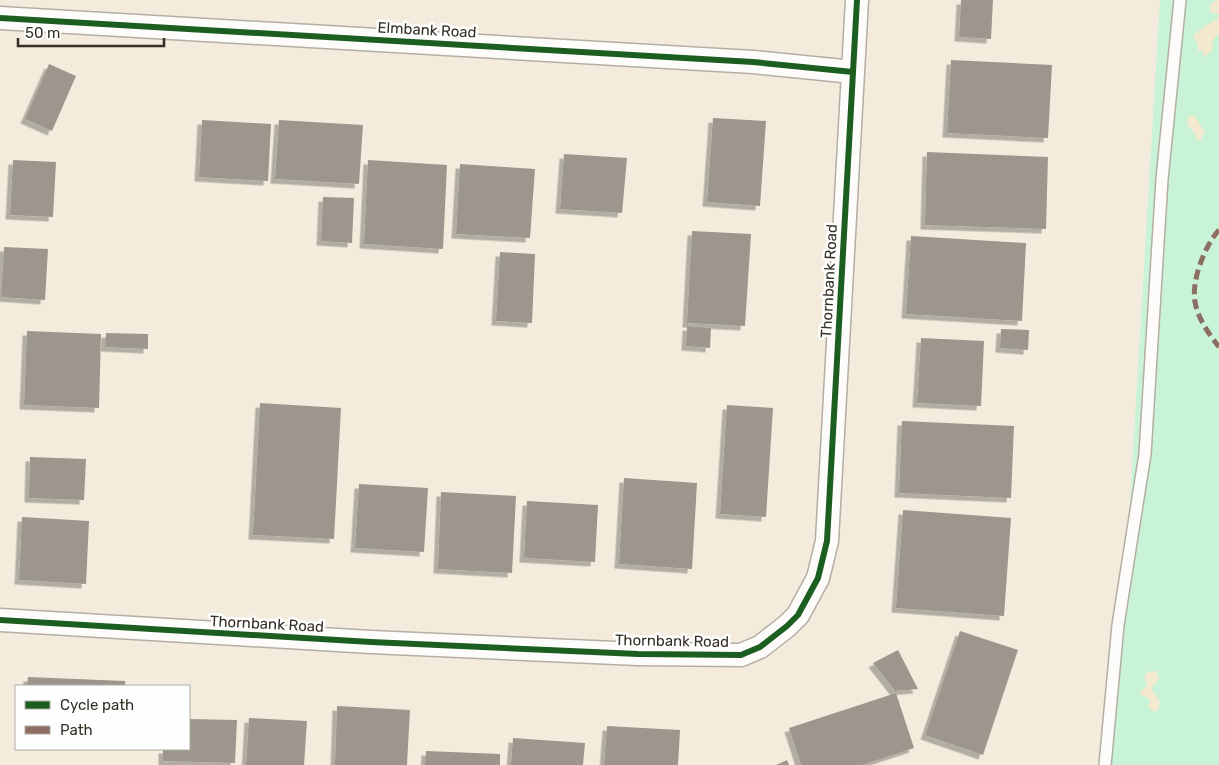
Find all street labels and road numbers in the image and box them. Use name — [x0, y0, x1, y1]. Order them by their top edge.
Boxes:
street label: Elmbank Road — [377, 18, 477, 42]
street label: Thornbank Road — [817, 224, 841, 338]
street label: Thornbank Road — [210, 612, 324, 636]
street label: Thornbank Road — [615, 631, 729, 651]

